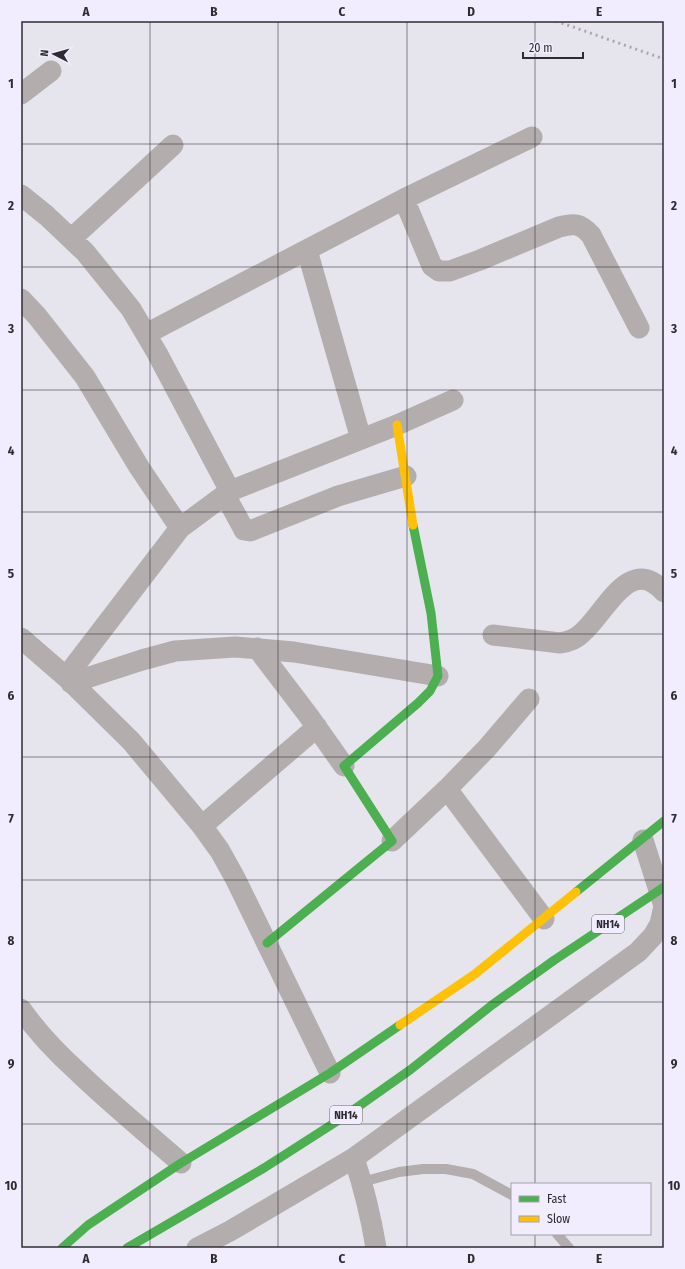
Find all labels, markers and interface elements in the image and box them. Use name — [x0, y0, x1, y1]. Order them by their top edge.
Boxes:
text: A — [81, 4, 90, 19]
text: B — [210, 4, 218, 19]
text: C — [339, 4, 346, 19]
text: D — [467, 4, 475, 19]
text: E — [596, 4, 602, 19]
north arrow — [34, 34, 74, 74]
scale bar — [523, 34, 583, 60]
text: 20 m — [529, 41, 553, 55]
text: N — [38, 49, 51, 57]
text: 1 — [8, 76, 14, 91]
text: 1 — [671, 76, 677, 91]
text: 2 — [7, 198, 14, 213]
text: 2 — [670, 198, 677, 213]
text: 3 — [7, 321, 14, 336]
text: 3 — [670, 321, 677, 336]
text: 4 — [8, 443, 15, 458]
text: 4 — [671, 443, 678, 458]
text: 5 — [8, 566, 14, 581]
text: 5 — [671, 566, 677, 581]
text: 6 — [8, 688, 15, 703]
text: 6 — [671, 688, 678, 703]
text: 7 — [8, 811, 14, 826]
text: 7 — [671, 811, 677, 826]
road number: NH14 — [592, 915, 624, 933]
text: 8 — [8, 933, 15, 948]
text: 8 — [671, 933, 678, 948]
text: 9 — [8, 1056, 15, 1071]
text: 9 — [671, 1056, 678, 1071]
road number: NH14 — [330, 1106, 362, 1124]
text: 10 — [5, 1178, 17, 1193]
text: 10 — [668, 1178, 680, 1193]
legend — [511, 1183, 651, 1235]
text: Fast — [547, 1192, 566, 1206]
text: Slow — [547, 1212, 570, 1226]
text: A — [81, 1251, 90, 1266]
text: B — [210, 1251, 218, 1266]
text: C — [339, 1251, 346, 1266]
text: D — [467, 1251, 475, 1266]
text: E — [596, 1251, 602, 1266]

